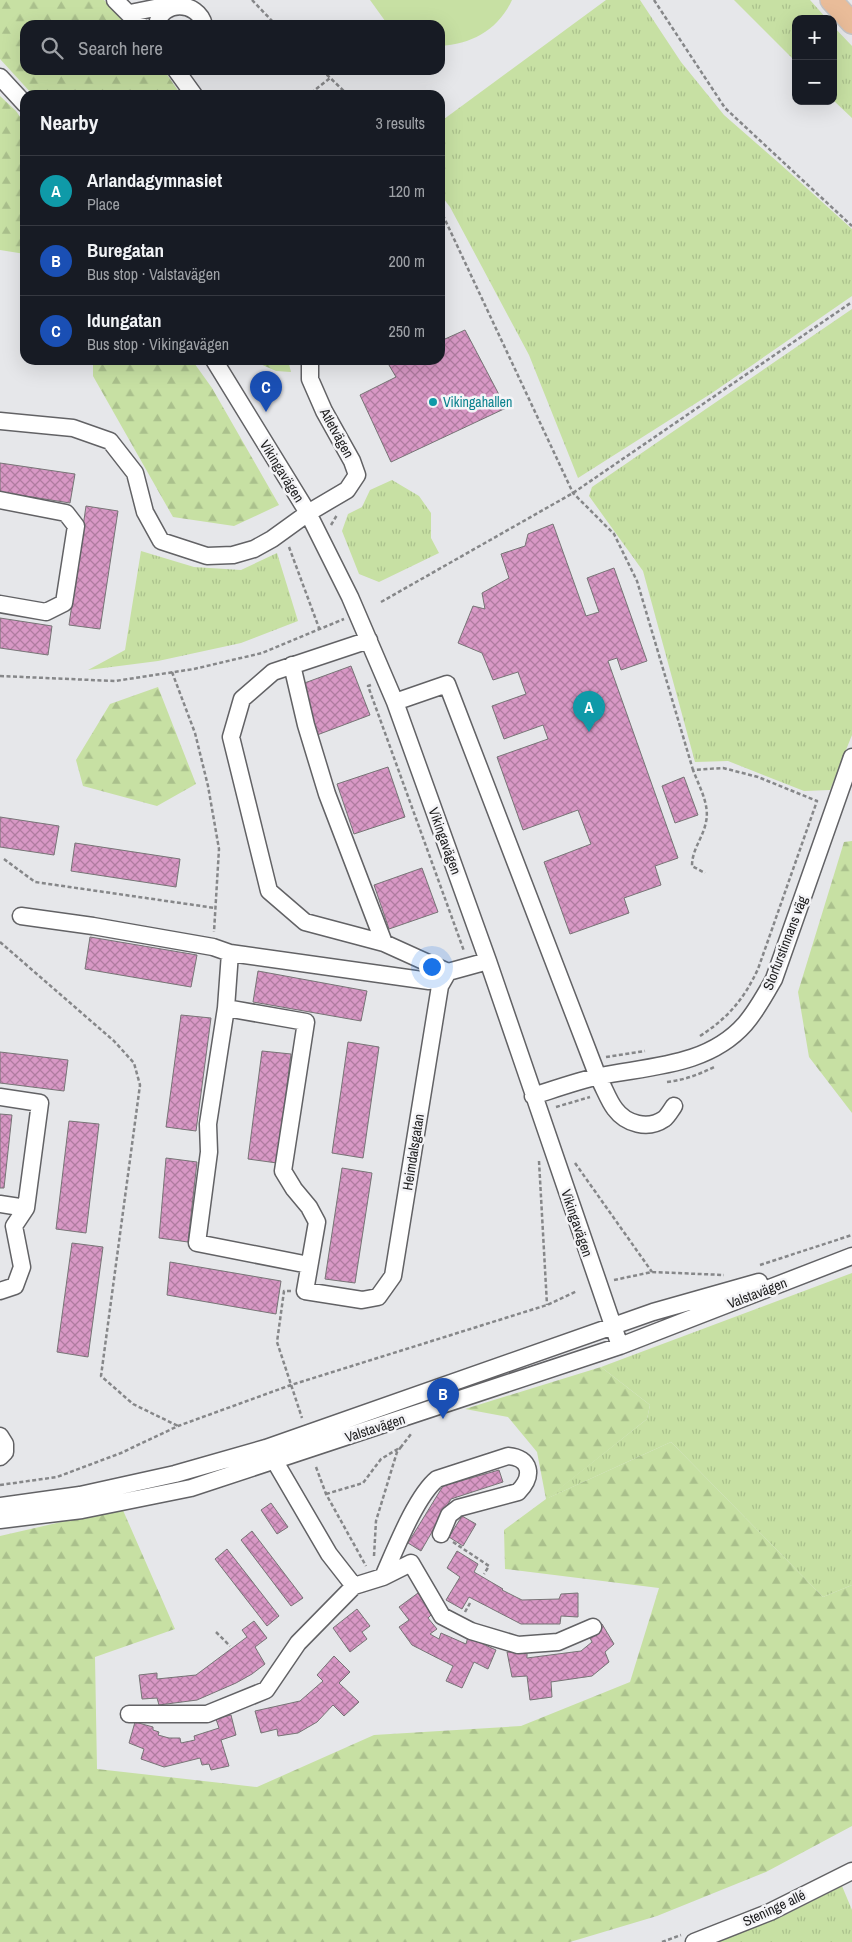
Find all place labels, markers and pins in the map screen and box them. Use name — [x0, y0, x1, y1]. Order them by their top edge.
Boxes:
pin: C — [250, 371, 282, 412]
place label: Vikingahallen — [443, 393, 512, 411]
marker: Vikingahallen — [427, 396, 439, 408]
pin: A — [573, 691, 605, 732]
pin: B — [427, 1378, 459, 1419]

